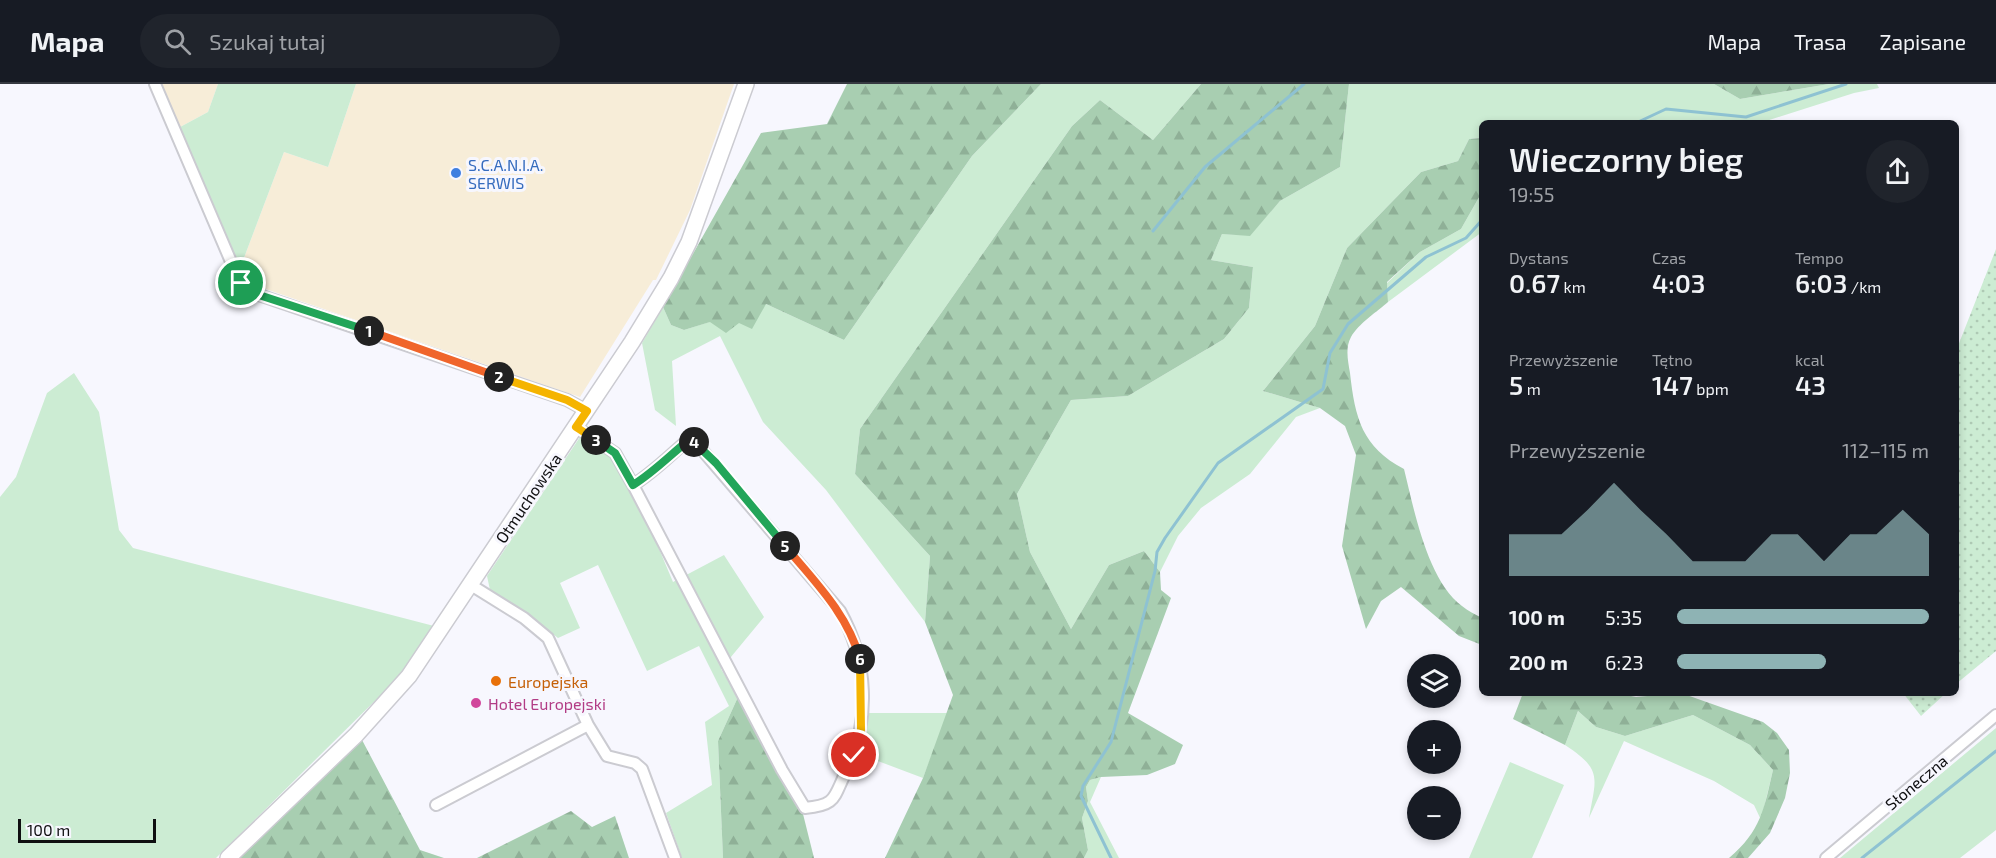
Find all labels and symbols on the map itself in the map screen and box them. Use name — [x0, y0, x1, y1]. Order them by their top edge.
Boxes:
place label: S.C.A.N.I.A. SERWIS — [468, 155, 543, 192]
marker: S.C.A.N.I.A. SERWIS — [449, 166, 463, 180]
pin — [215, 257, 266, 308]
pin: 1 — [354, 316, 384, 346]
pin: 2 — [484, 362, 514, 392]
pin: 3 — [581, 425, 611, 455]
pin: 4 — [679, 427, 709, 457]
street label: Otmuchowska — [491, 449, 565, 547]
pin: 5 — [770, 531, 800, 561]
pin: 6 — [845, 644, 875, 674]
place label: Europejska — [508, 672, 588, 692]
marker: Europejska — [489, 674, 503, 688]
place label: Hotel Europejski — [488, 694, 606, 714]
marker: Hotel Europejski — [469, 696, 483, 710]
pin — [828, 729, 879, 780]
street label: Słoneczna — [1881, 751, 1951, 813]
scale bar — [18, 816, 156, 844]

